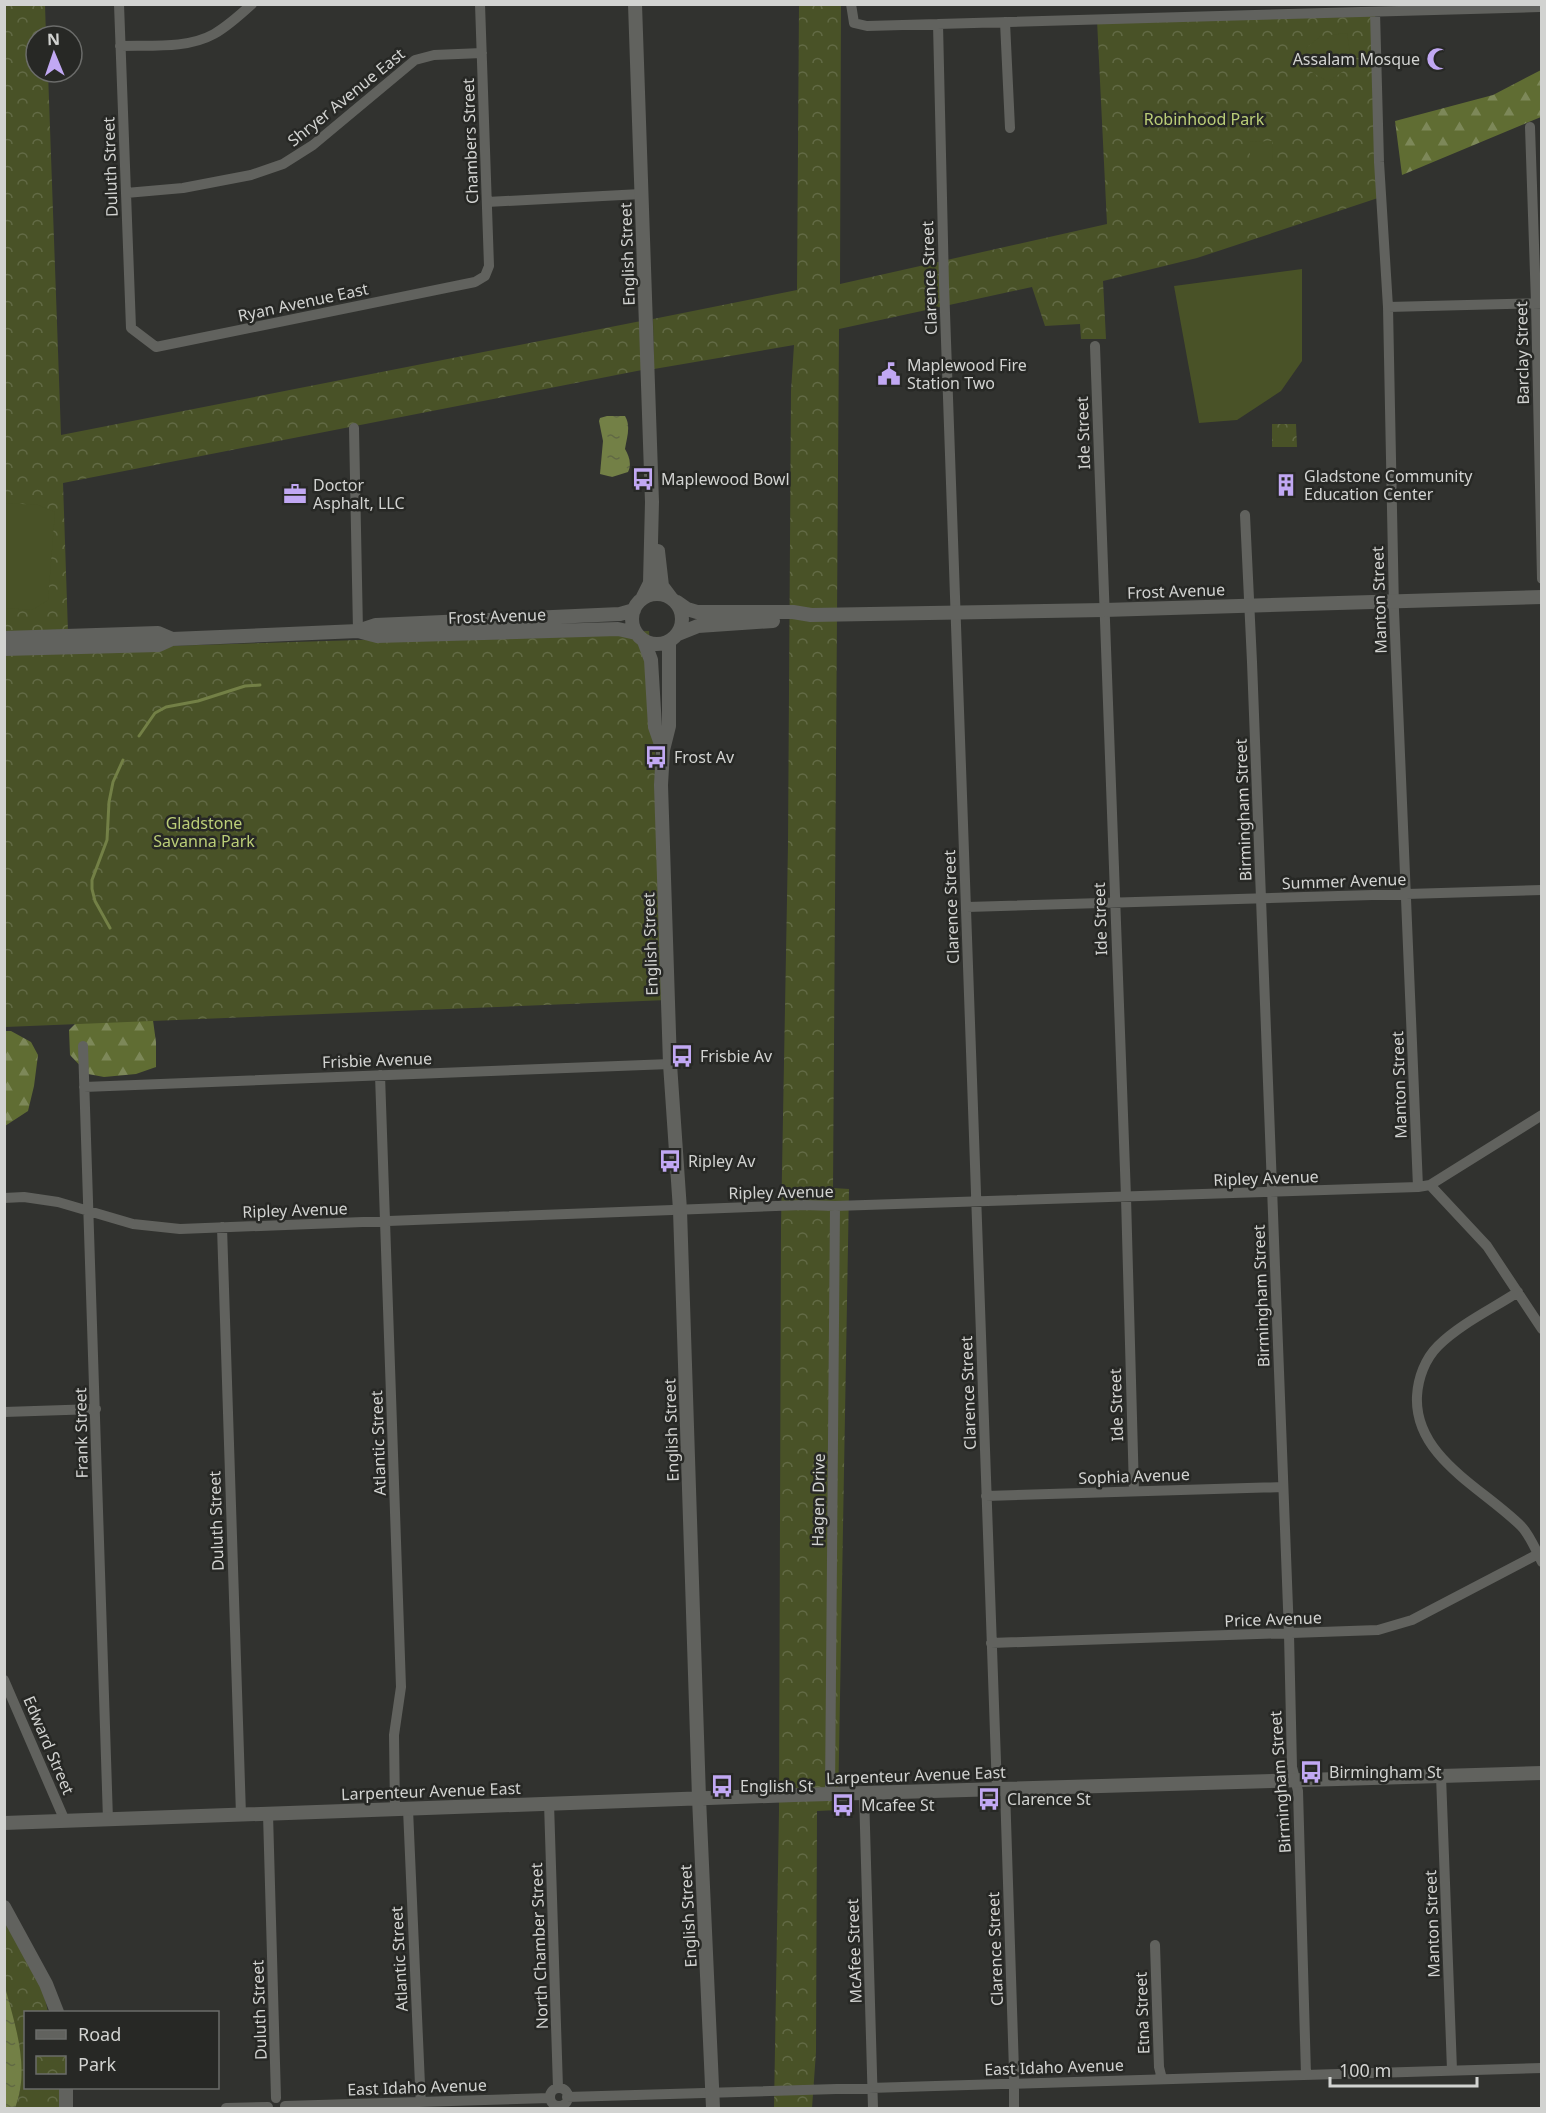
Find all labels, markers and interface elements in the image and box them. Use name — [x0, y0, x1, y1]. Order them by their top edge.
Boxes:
north arrow — [24, 24, 84, 84]
text: N — [47, 28, 60, 50]
street label: Shryer Avenue East — [283, 43, 409, 151]
mosque icon: Assalam Mosque — [1425, 46, 1451, 72]
place label: Assalam Mosque — [1293, 48, 1420, 70]
street label: Chambers Street — [457, 77, 483, 204]
park label: Robinhood Park — [1144, 108, 1265, 130]
street label: Duluth Street — [97, 116, 123, 217]
street label: English Street — [614, 202, 640, 306]
street label: Clarence Street — [916, 220, 942, 335]
street label: Ryan Avenue East — [236, 277, 370, 327]
street label: Barclay Street — [1510, 301, 1534, 405]
place label: Maplewood Fire Station Two — [907, 354, 1027, 394]
public building icon: Maplewood Fire Station Two — [876, 361, 902, 387]
street label: Ide Street — [1071, 396, 1095, 470]
place label: Gladstone Community Education Center — [1304, 465, 1473, 505]
bus stop icon: Maplewood Bowl — [630, 466, 656, 492]
place label: Maplewood Bowl — [661, 468, 790, 490]
building icon: Gladstone Community Education Center — [1273, 472, 1299, 498]
place label: Doctor Asphalt, LLC — [313, 474, 405, 514]
office icon: Doctor Asphalt, LLC — [282, 481, 308, 507]
street label: Manton Street — [1366, 546, 1392, 654]
street label: Frost Avenue — [1127, 578, 1225, 604]
street label: Frost Avenue — [448, 603, 546, 629]
street label: Birmingham Street — [1230, 738, 1256, 882]
bus stop icon: Frost Av — [643, 744, 669, 770]
place label: Frost Av — [674, 746, 735, 768]
park label: Gladstone Savanna Park — [153, 812, 255, 852]
street label: Clarence Street — [938, 849, 964, 964]
street label: Summer Avenue — [1281, 868, 1407, 894]
street label: Ide Street — [1088, 882, 1112, 956]
street label: English Street — [637, 892, 663, 996]
street label: Manton Street — [1386, 1031, 1412, 1139]
bus stop icon: Frisbie Av — [669, 1043, 695, 1069]
place label: Frisbie Av — [700, 1045, 773, 1067]
street label: Frisbie Avenue — [322, 1047, 432, 1073]
bus stop icon: Ripley Av — [657, 1148, 683, 1174]
place label: Ripley Av — [688, 1150, 756, 1172]
street label: Ripley Avenue — [1213, 1165, 1319, 1191]
street label: Ripley Avenue — [728, 1180, 834, 1204]
street label: Ripley Avenue — [242, 1197, 348, 1223]
street label: Birmingham Street — [1248, 1224, 1274, 1368]
street label: Clarence Street — [955, 1335, 981, 1450]
street label: Ide Street — [1104, 1368, 1128, 1442]
street label: English Street — [658, 1378, 684, 1482]
street label: Frank Street — [69, 1387, 93, 1479]
street label: Atlantic Street — [365, 1390, 391, 1496]
street label: Hagen Drive — [806, 1453, 830, 1547]
street label: Sophia Avenue — [1078, 1463, 1190, 1489]
street label: Duluth Street — [203, 1470, 229, 1571]
street label: Price Avenue — [1224, 1606, 1322, 1632]
street label: Edward Street — [18, 1692, 80, 1798]
street label: Birmingham Street — [1264, 1710, 1296, 1854]
bus stop icon: Birmingham St — [1298, 1759, 1324, 1785]
street label: Larpenteur Avenue East — [826, 1761, 1006, 1789]
place label: Birmingham St — [1329, 1761, 1442, 1783]
bus stop icon: English St — [709, 1773, 735, 1799]
place label: English St — [740, 1775, 813, 1797]
street label: Larpenteur Avenue East — [341, 1777, 521, 1805]
bus stop icon: Clarence St — [976, 1786, 1002, 1812]
place label: Clarence St — [1007, 1788, 1091, 1810]
bus stop icon: Mcafee St — [830, 1792, 856, 1818]
place label: Mcafee St — [861, 1794, 935, 1816]
street label: North Chamber Street — [525, 1862, 553, 2030]
street label: English Street — [674, 1864, 702, 1968]
street label: Manton Street — [1419, 1870, 1445, 1978]
street label: Clarence Street — [982, 1891, 1008, 2006]
street label: McAfee Street — [841, 1898, 867, 2004]
street label: Atlantic Street — [385, 1906, 413, 2012]
street label: Duluth Street — [246, 1959, 272, 2060]
street label: Etna Street — [1130, 1971, 1154, 2055]
legend — [24, 2011, 219, 2089]
text: Road — [78, 2022, 121, 2046]
scale bar — [1330, 2050, 1477, 2088]
text: Park — [78, 2052, 116, 2076]
street label: East Idaho Avenue — [984, 2054, 1124, 2080]
text: 100 m — [1339, 2058, 1391, 2082]
street label: East Idaho Avenue — [347, 2074, 487, 2100]

